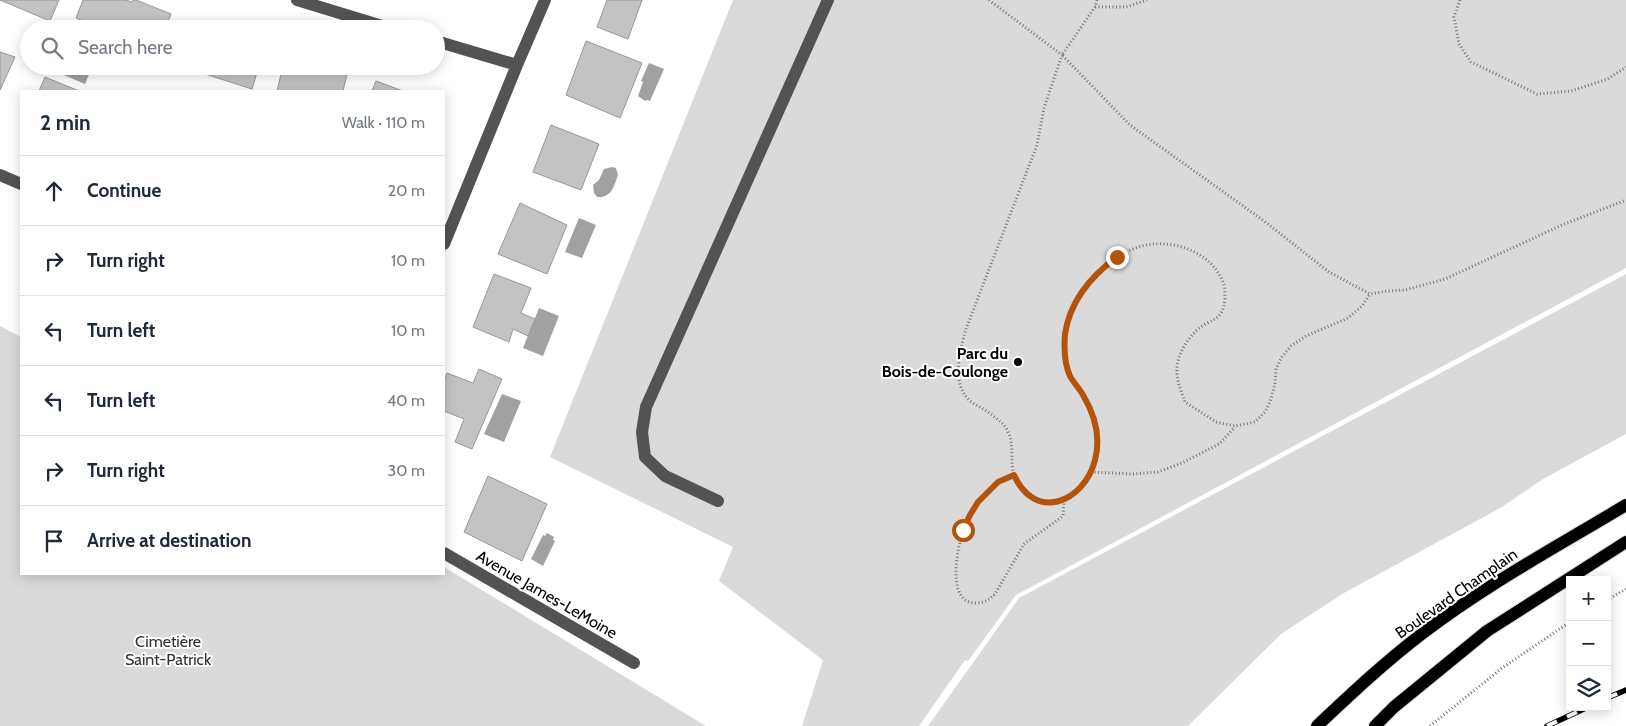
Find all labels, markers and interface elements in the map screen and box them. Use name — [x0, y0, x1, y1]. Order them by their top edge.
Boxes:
search box — [20, 20, 445, 75]
icon: search — [38, 34, 66, 62]
text: Search here — [78, 36, 172, 59]
text: 2 min — [40, 110, 91, 135]
text: Walk · 110 m — [342, 113, 425, 132]
icon: ahead — [40, 177, 68, 205]
text: Continue — [87, 179, 161, 202]
text: 20 m — [388, 181, 425, 200]
route end — [1106, 246, 1129, 269]
icon: right — [40, 247, 68, 275]
text: Turn right — [87, 249, 165, 272]
text: 10 m — [391, 251, 425, 270]
icon: left — [40, 317, 68, 345]
text: Turn left — [87, 319, 155, 342]
text: 10 m — [391, 321, 425, 340]
place label: Parc du Bois-de-Coulonge — [882, 344, 1008, 381]
marker: Parc du Bois-de-Coulonge — [1012, 356, 1024, 368]
icon: left — [40, 387, 68, 415]
text: Turn left — [87, 389, 155, 412]
text: 40 m — [387, 391, 425, 410]
icon: right — [40, 457, 68, 485]
text: Turn right — [87, 459, 165, 482]
text: 30 m — [388, 461, 425, 480]
route start — [952, 519, 975, 542]
icon: arrive — [40, 527, 68, 555]
text: Arrive at destination — [87, 529, 251, 552]
street label: Boulevard Champlain — [1392, 544, 1521, 643]
street label: Avenue James-LeMoine — [473, 546, 621, 643]
map controls — [1566, 576, 1611, 711]
button: + — [1566, 576, 1611, 621]
button: − — [1566, 621, 1611, 666]
park label: Cimetière Saint-Patrick — [125, 632, 212, 669]
button: layers — [1566, 666, 1611, 711]

